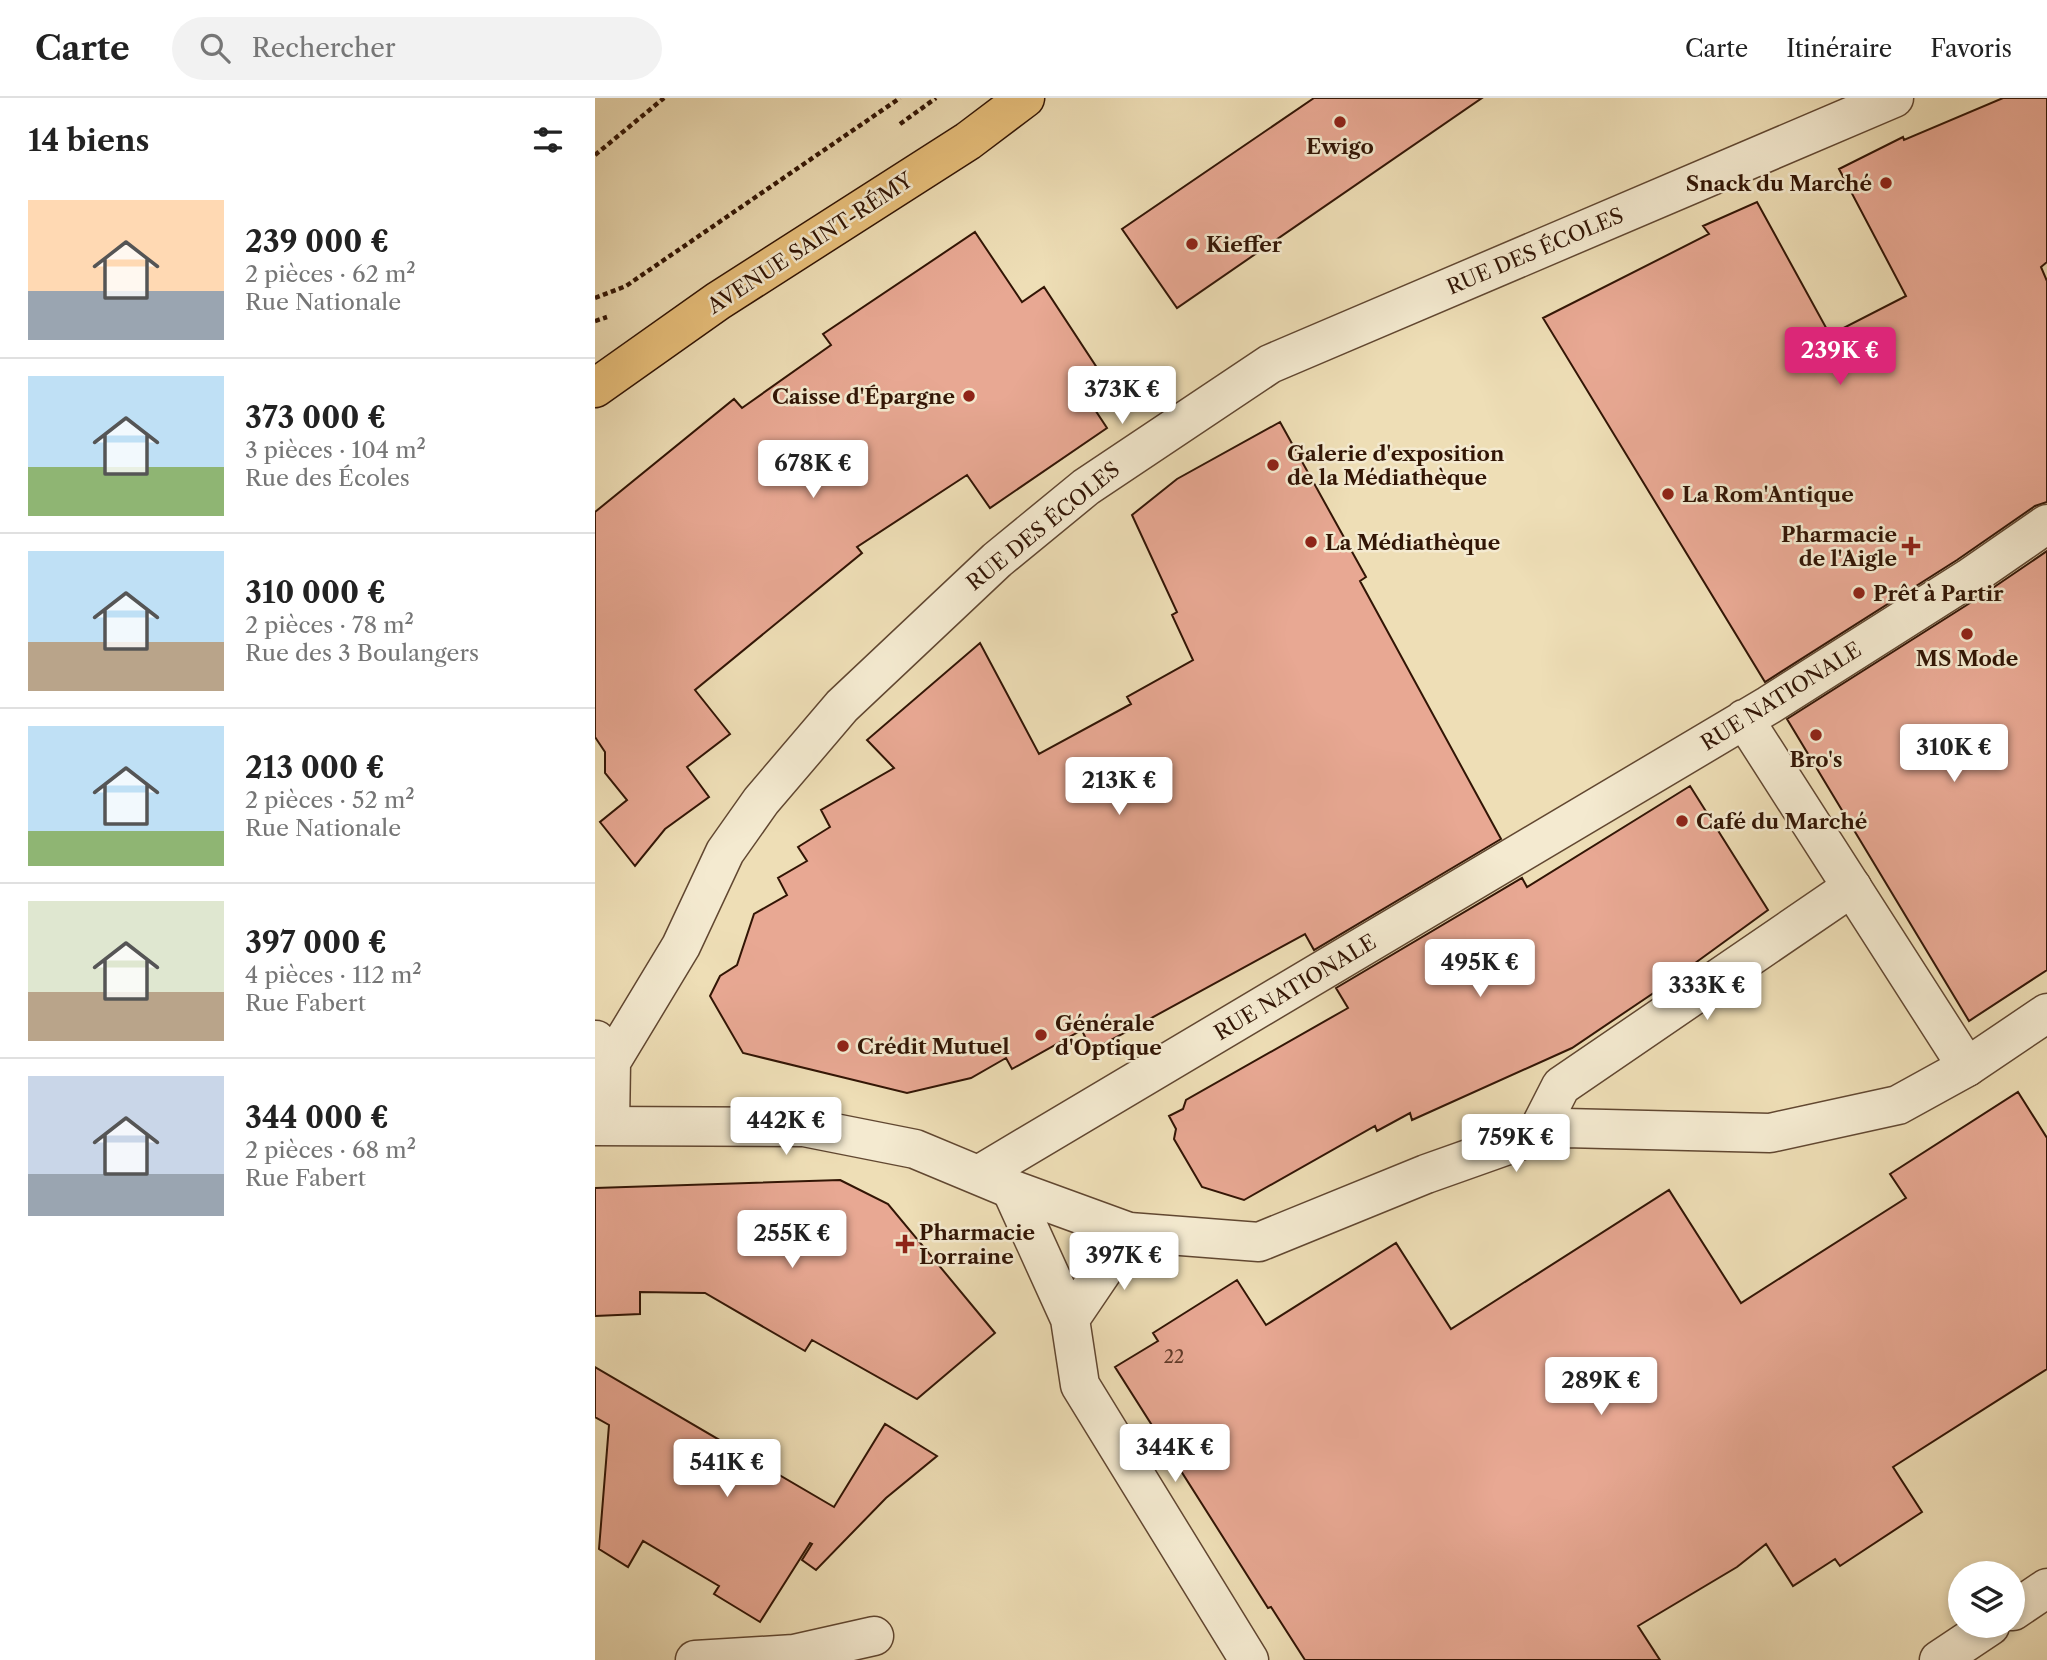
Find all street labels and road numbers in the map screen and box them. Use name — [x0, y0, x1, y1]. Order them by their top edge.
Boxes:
street label: AVENUE SAINT-RÉMY — [702, 167, 918, 319]
street label: RUE DES ÉCOLES — [1443, 202, 1627, 300]
street label: RUE DES ÉCOLES — [961, 457, 1125, 595]
street label: RUE NATIONALE — [1696, 637, 1866, 755]
street label: RUE NATIONALE — [1210, 929, 1380, 1045]

